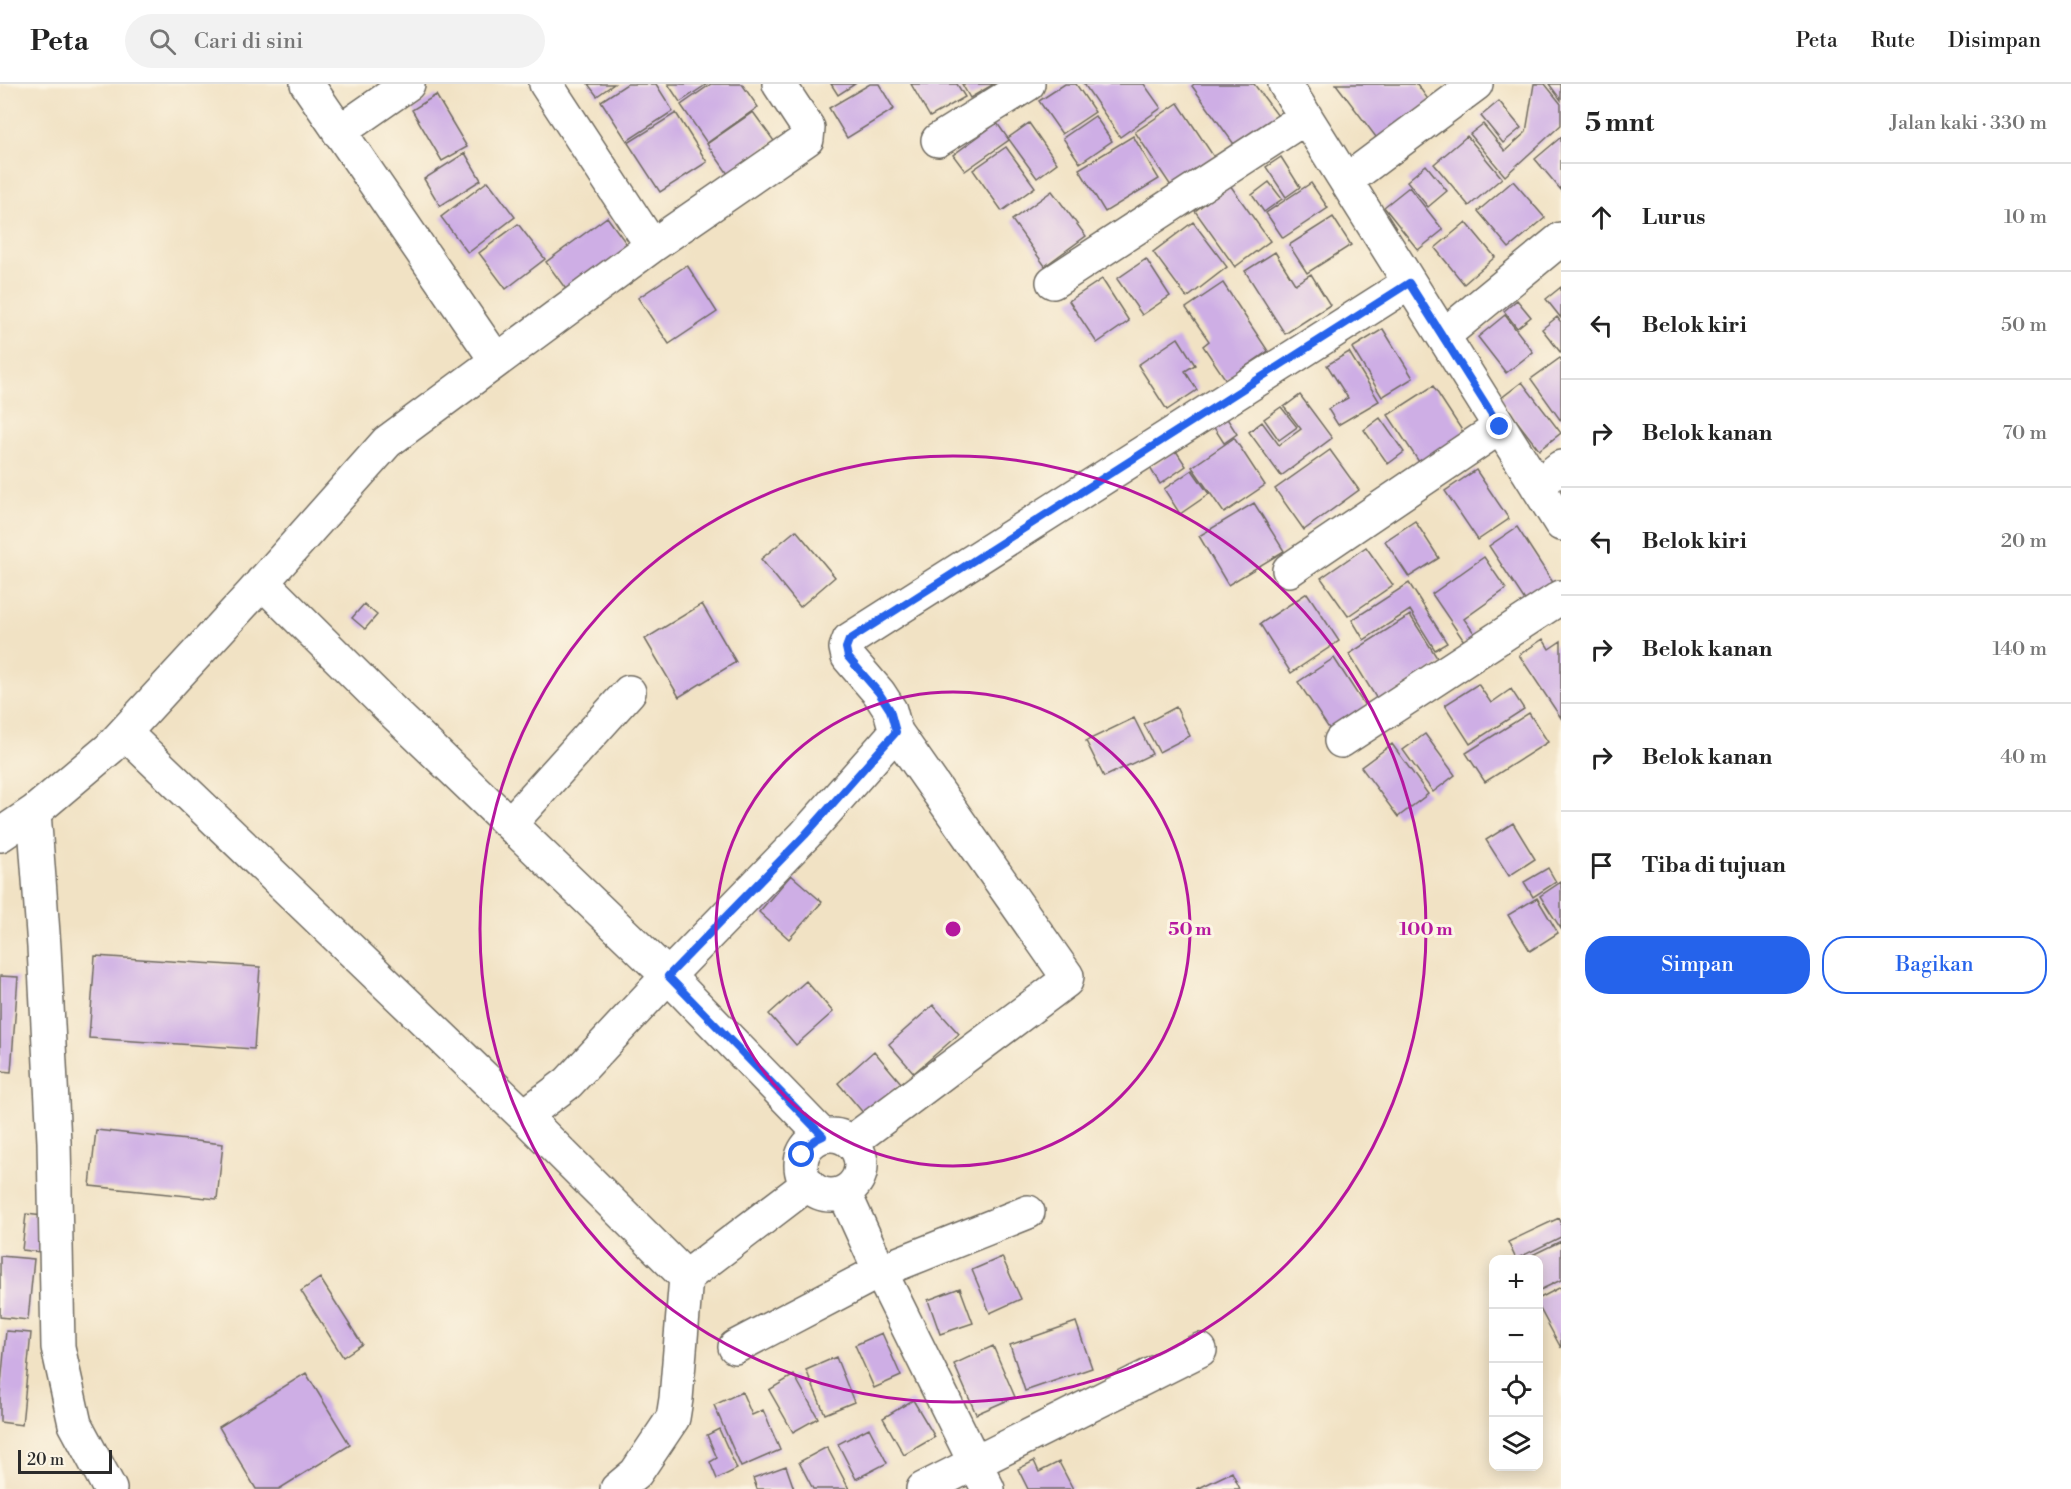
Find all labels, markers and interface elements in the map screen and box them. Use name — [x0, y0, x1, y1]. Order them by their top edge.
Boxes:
search box — [125, 14, 545, 68]
text: Peta — [30, 24, 89, 59]
icon: search — [146, 25, 179, 58]
text: Cari di sini — [194, 28, 303, 55]
text: Peta — [1796, 28, 1838, 54]
text: Rute — [1871, 28, 1915, 54]
text: Disimpan — [1948, 28, 2041, 54]
text: 5 mnt — [1585, 107, 1654, 139]
text: Jalan kaki · 330 m — [1890, 111, 2047, 136]
icon: ahead — [1585, 201, 1618, 234]
text: Lurus — [1642, 204, 1705, 231]
text: 10 m — [2004, 205, 2047, 230]
icon: left — [1585, 309, 1618, 342]
text: Belok kiri — [1642, 312, 1747, 339]
text: 50 m — [2001, 313, 2047, 338]
route end — [1486, 413, 1512, 439]
icon: right — [1585, 417, 1618, 450]
text: Belok kanan — [1642, 420, 1772, 447]
text: 70 m — [2003, 421, 2047, 446]
icon: left — [1585, 525, 1618, 558]
text: Belok kiri — [1642, 528, 1747, 555]
text: 20 m — [2001, 529, 2047, 554]
icon: right — [1585, 633, 1618, 666]
text: Belok kanan — [1642, 636, 1772, 663]
text: 140 m — [1992, 637, 2047, 662]
icon: right — [1585, 741, 1618, 774]
text: Belok kanan — [1642, 744, 1772, 771]
text: 40 m — [2000, 745, 2047, 770]
icon: arrive — [1585, 849, 1618, 882]
text: Tiba di tujuan — [1642, 852, 1786, 879]
text: 50 m — [1168, 918, 1212, 941]
text: 100 m — [1399, 918, 1453, 941]
centre of rings — [943, 919, 963, 939]
button: Simpan — [1585, 936, 1810, 994]
button: Bagikan — [1822, 936, 2047, 994]
route start — [788, 1141, 814, 1167]
map controls — [1489, 1255, 1543, 1471]
button: + — [1489, 1255, 1543, 1309]
button: − — [1489, 1309, 1543, 1363]
button: locate — [1489, 1363, 1543, 1417]
button: layers — [1489, 1417, 1543, 1471]
scale bar — [18, 1447, 112, 1474]
text: 20 m — [27, 1450, 64, 1470]

